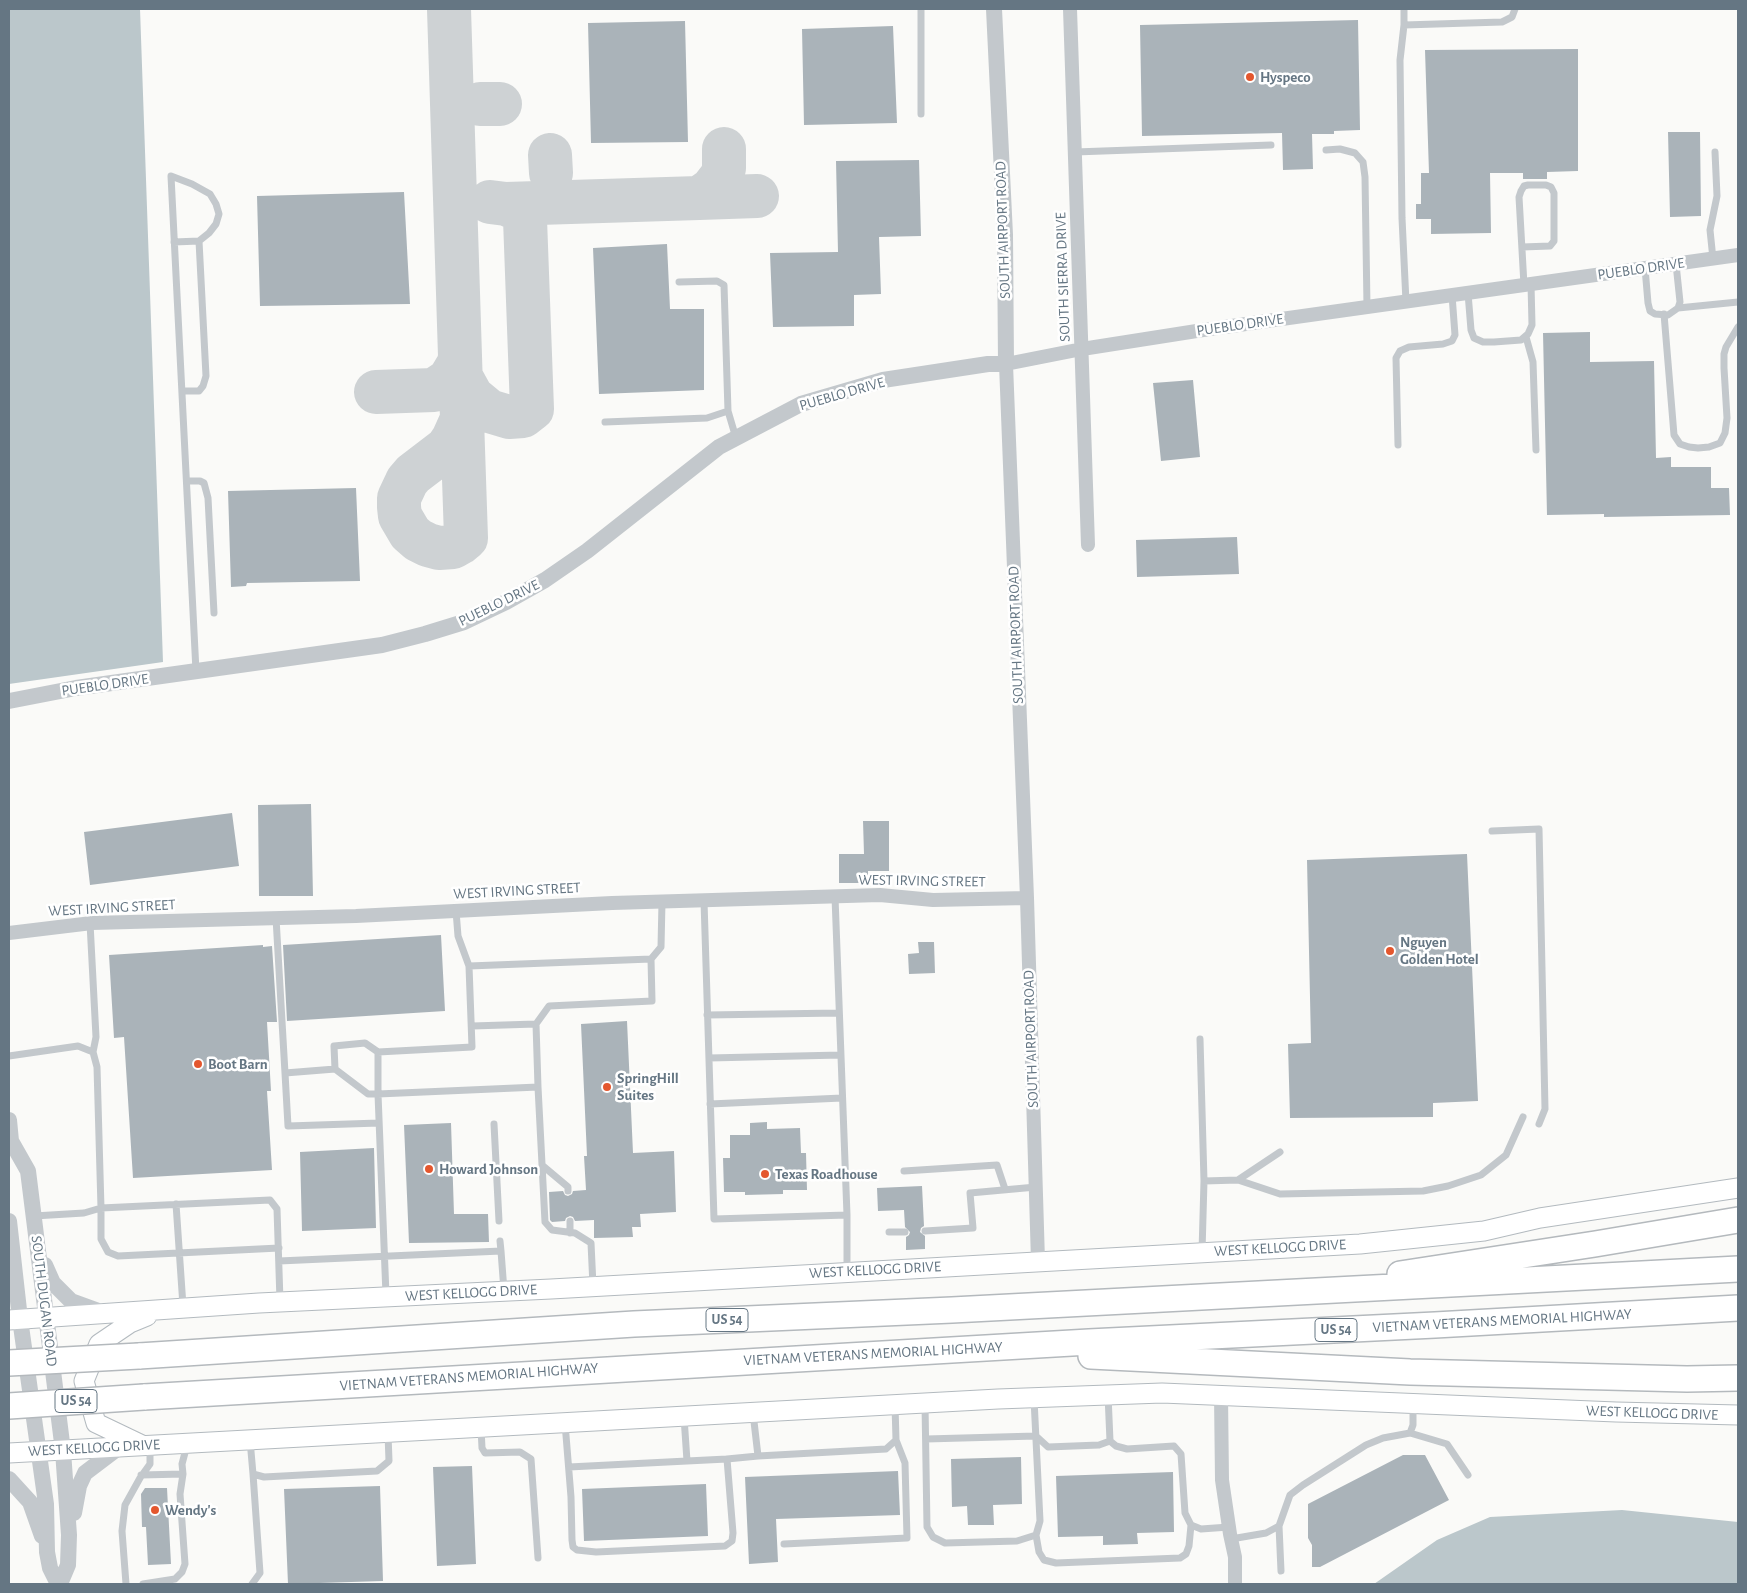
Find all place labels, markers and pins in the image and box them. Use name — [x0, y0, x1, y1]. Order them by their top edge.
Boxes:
place label: Hyspeco — [1260, 68, 1311, 86]
marker: Hyspeco — [1244, 71, 1256, 83]
place label: Nguyen Golden Hotel — [1400, 933, 1479, 968]
marker: Nguyen Golden Hotel — [1384, 945, 1396, 957]
place label: Boot Barn — [208, 1055, 268, 1073]
marker: Boot Barn — [192, 1058, 204, 1070]
place label: SpringHill Suites — [617, 1069, 679, 1104]
marker: SpringHill Suites — [601, 1081, 613, 1093]
place label: Howard Johnson — [439, 1160, 538, 1178]
marker: Howard Johnson — [423, 1163, 435, 1175]
place label: Texas Roadhouse — [775, 1165, 878, 1183]
marker: Texas Roadhouse — [759, 1168, 771, 1180]
place label: Wendy's — [165, 1501, 216, 1519]
marker: Wendy's — [149, 1504, 161, 1516]

